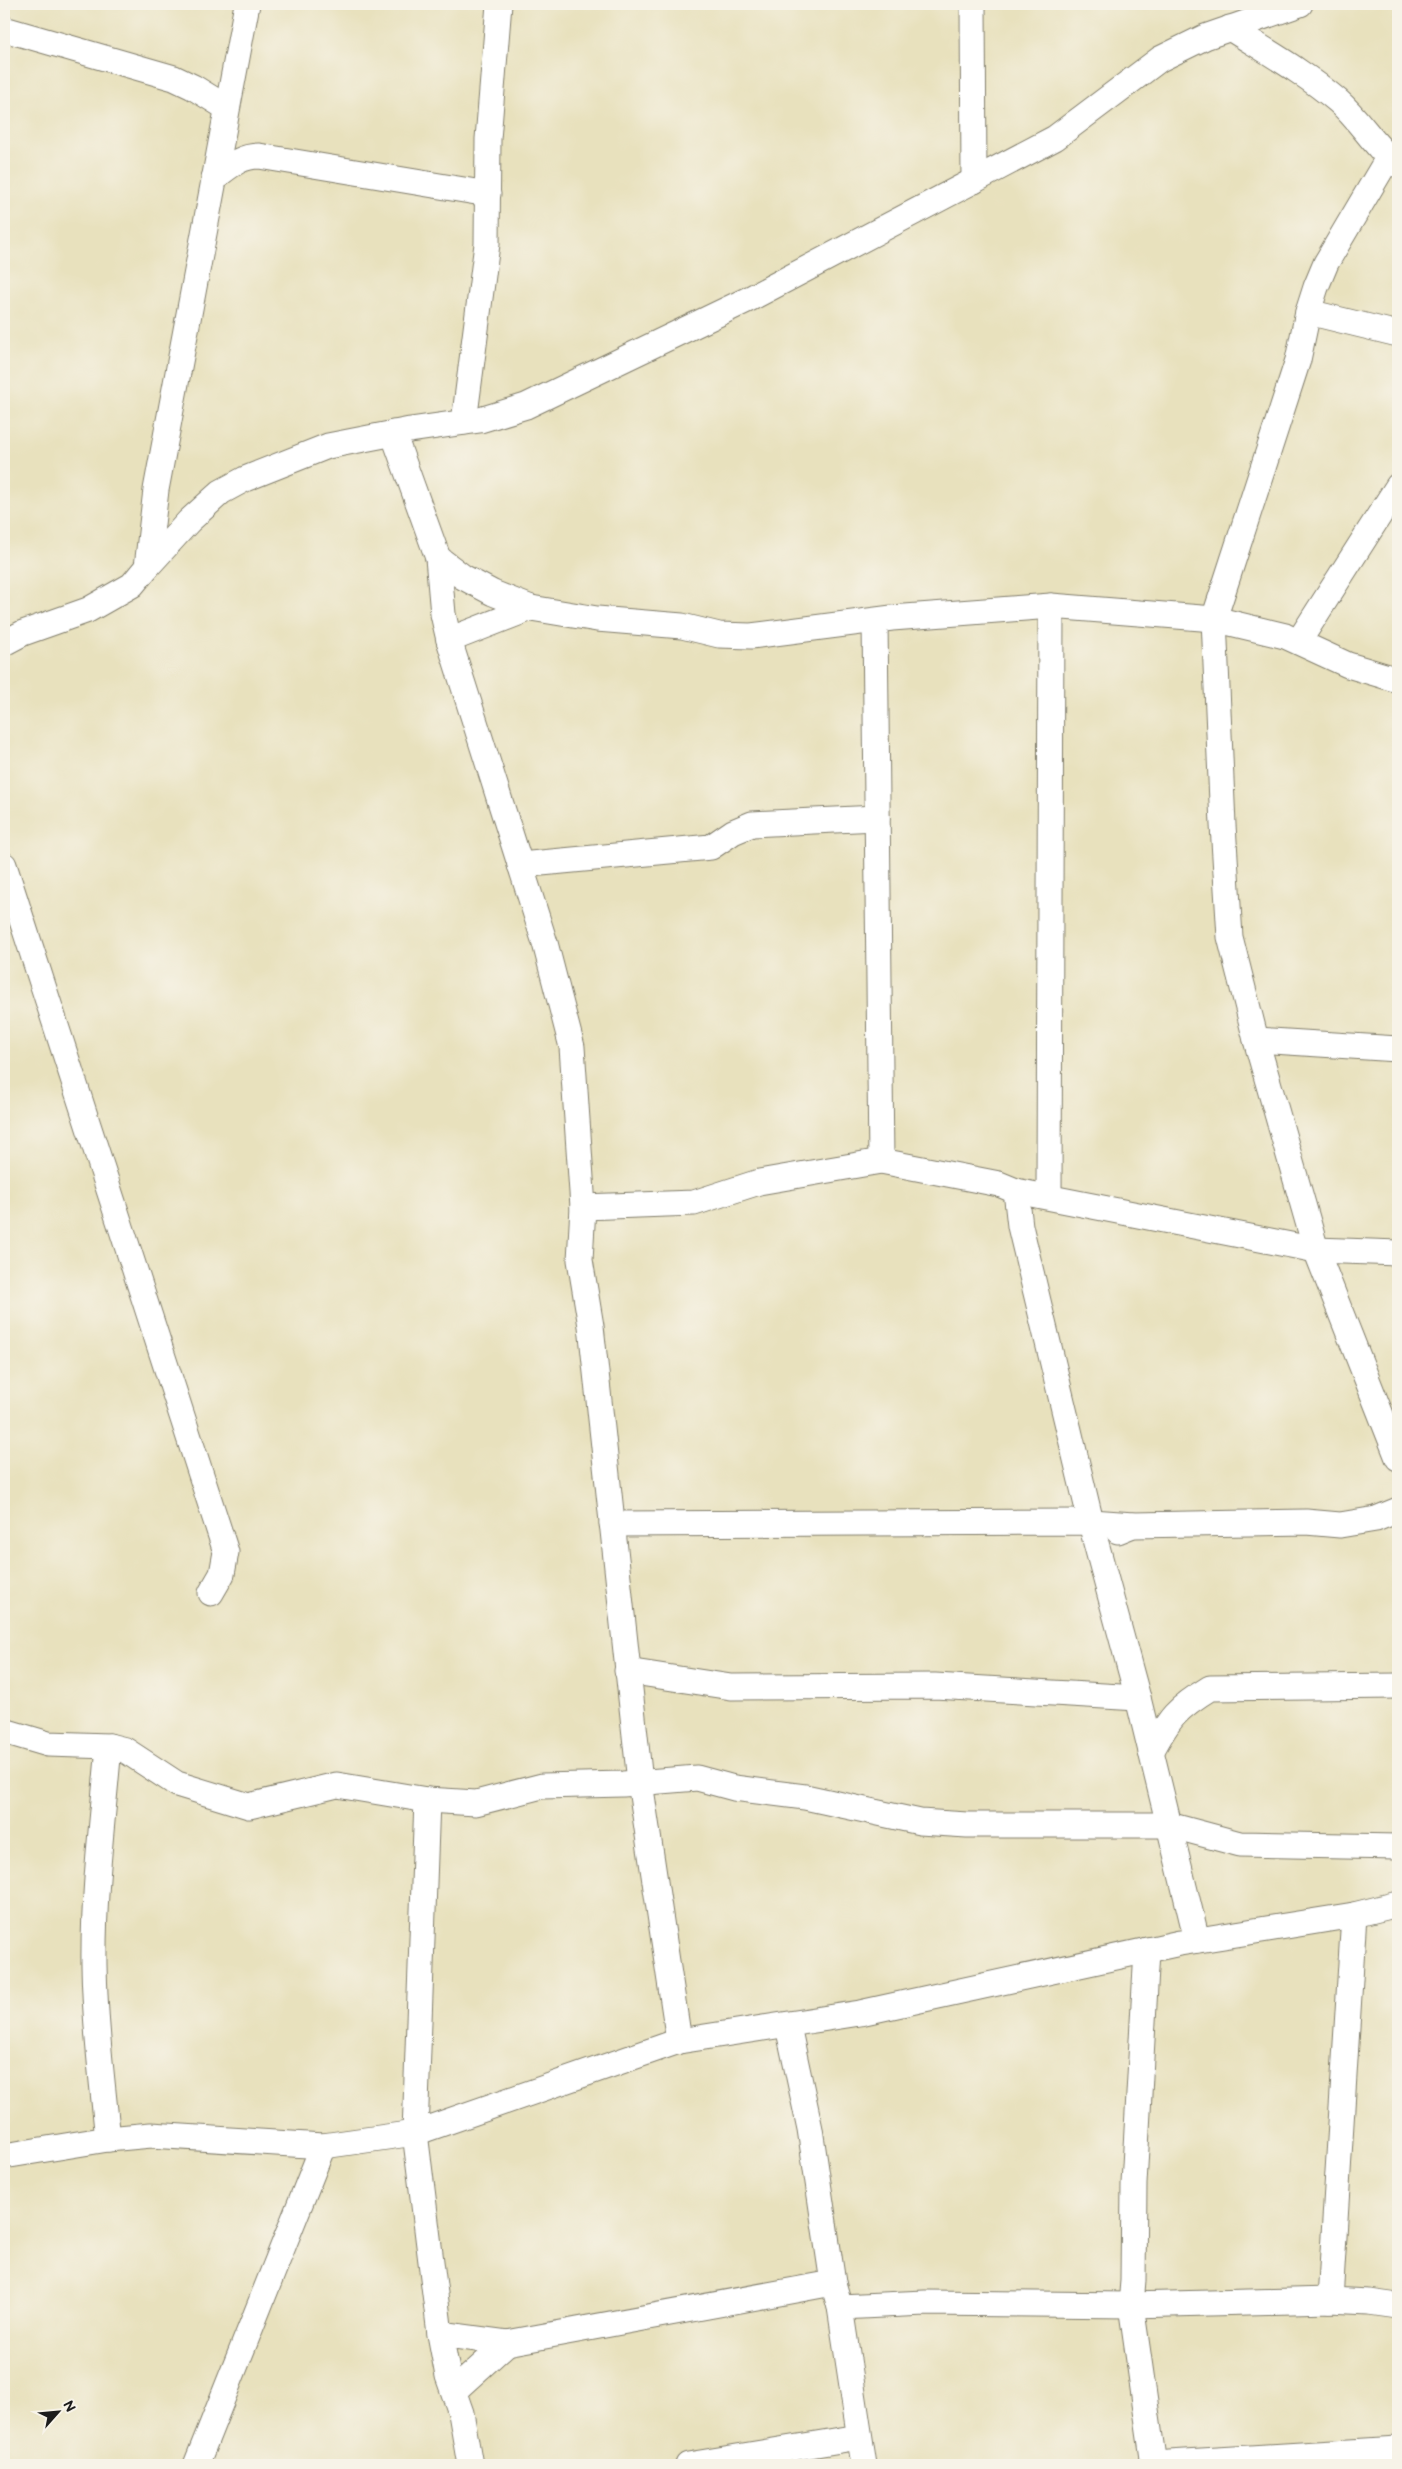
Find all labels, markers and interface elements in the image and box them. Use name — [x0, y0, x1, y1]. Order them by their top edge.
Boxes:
north arrow — [32, 2386, 82, 2436]
text: N — [59, 2398, 79, 2415]

